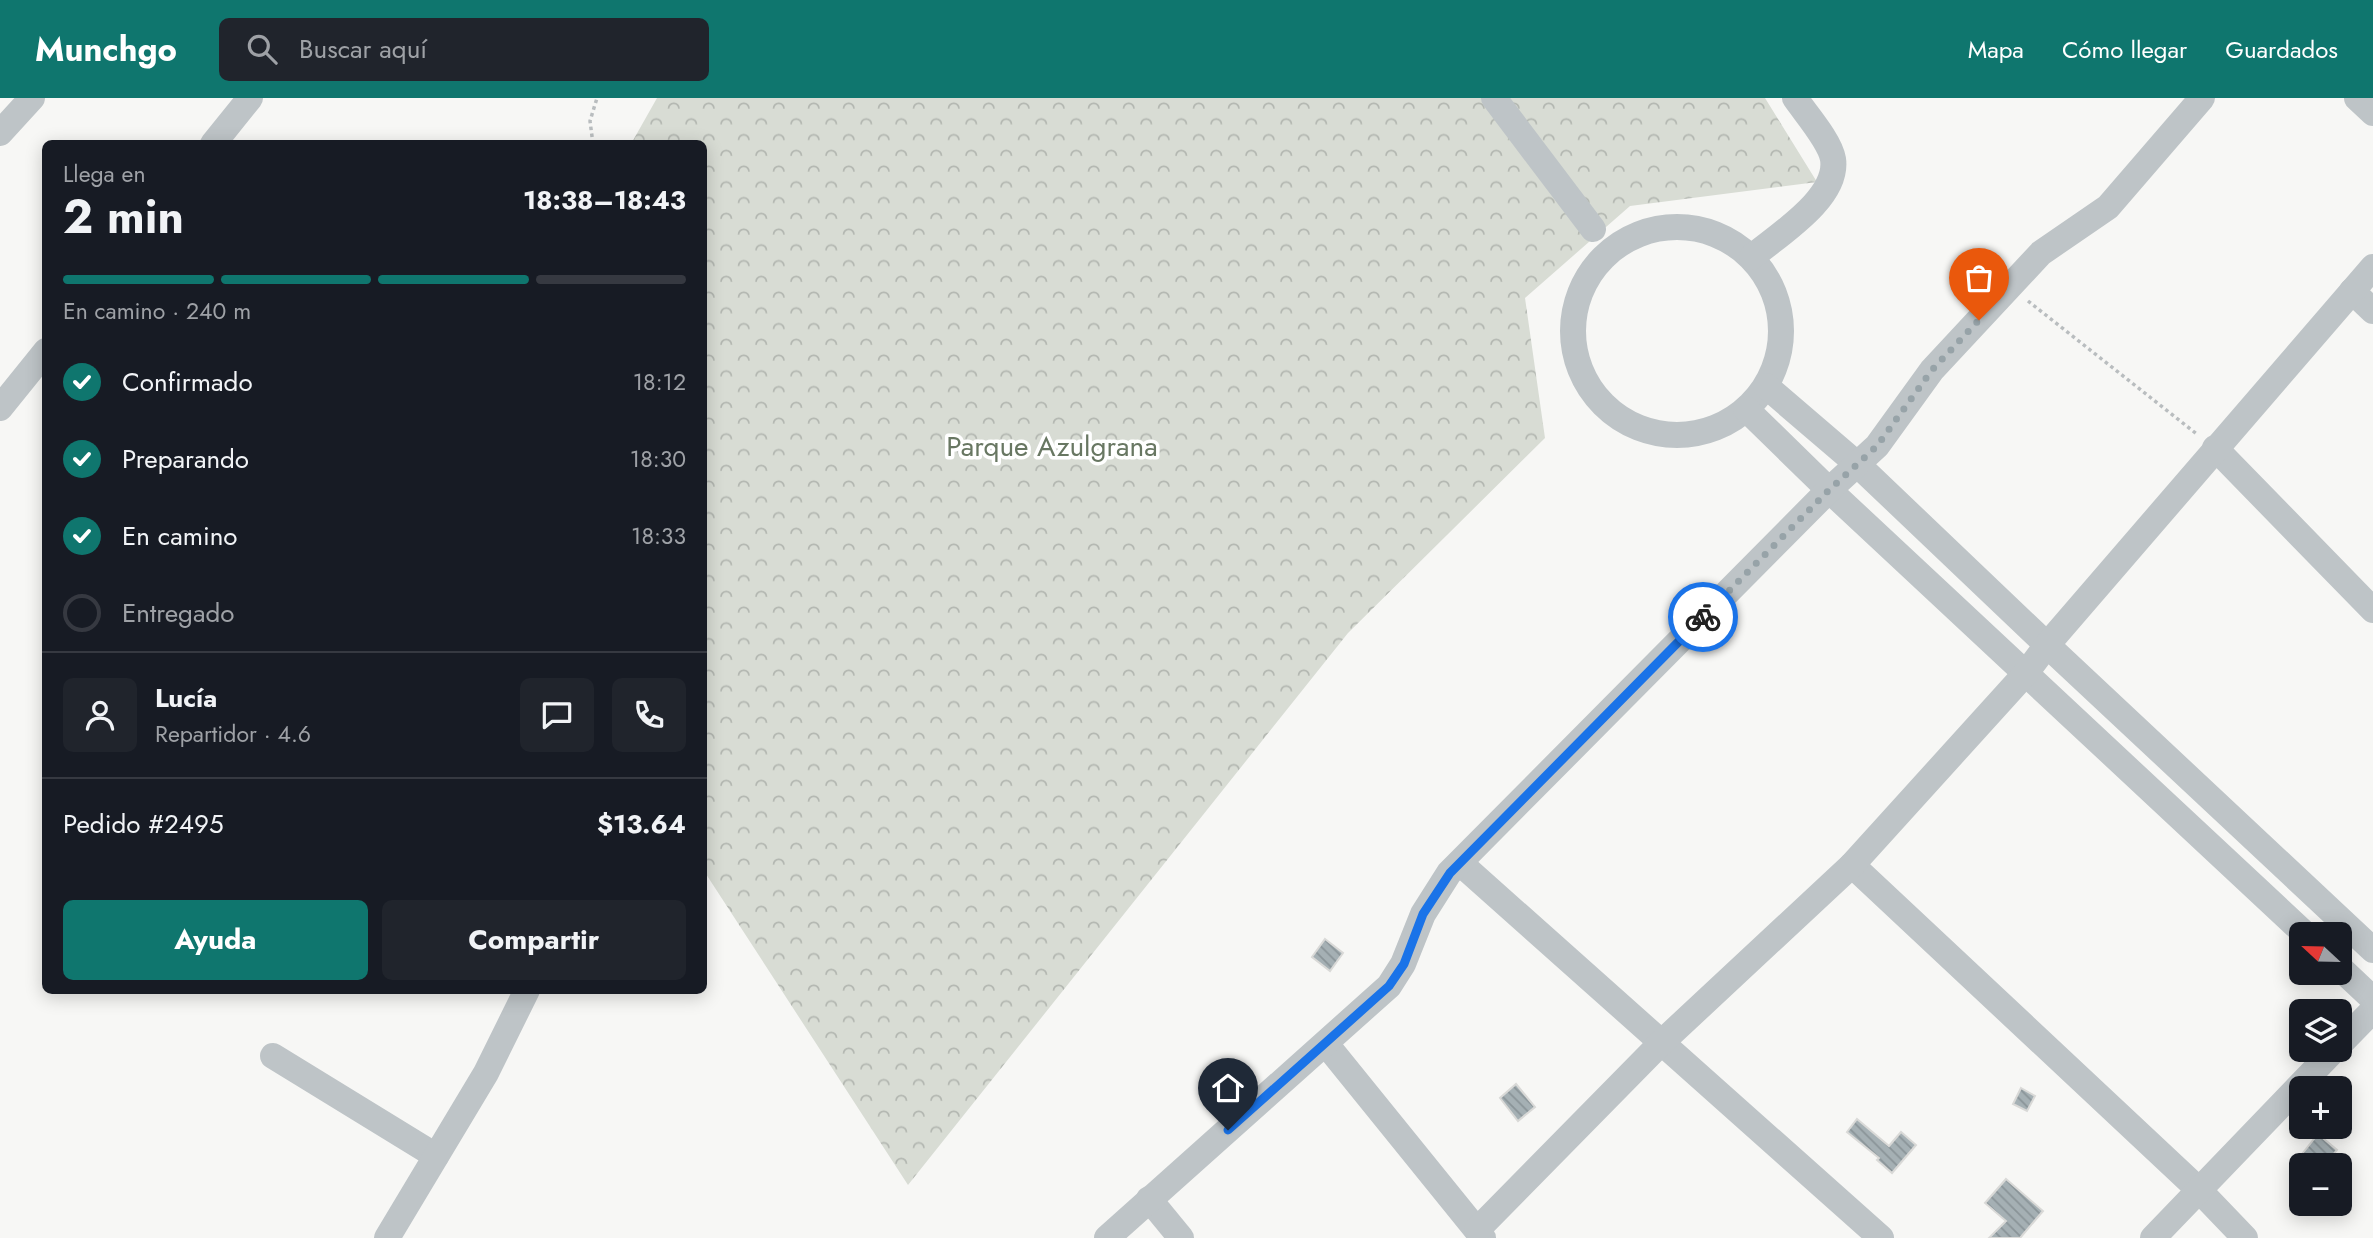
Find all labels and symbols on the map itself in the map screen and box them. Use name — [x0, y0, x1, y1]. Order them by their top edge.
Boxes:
pin — [1949, 248, 2009, 320]
park label: Parque Azulgrana — [946, 426, 1158, 467]
courier — [1668, 582, 1738, 652]
north arrow — [2289, 922, 2352, 985]
pin — [1198, 1058, 1258, 1130]

